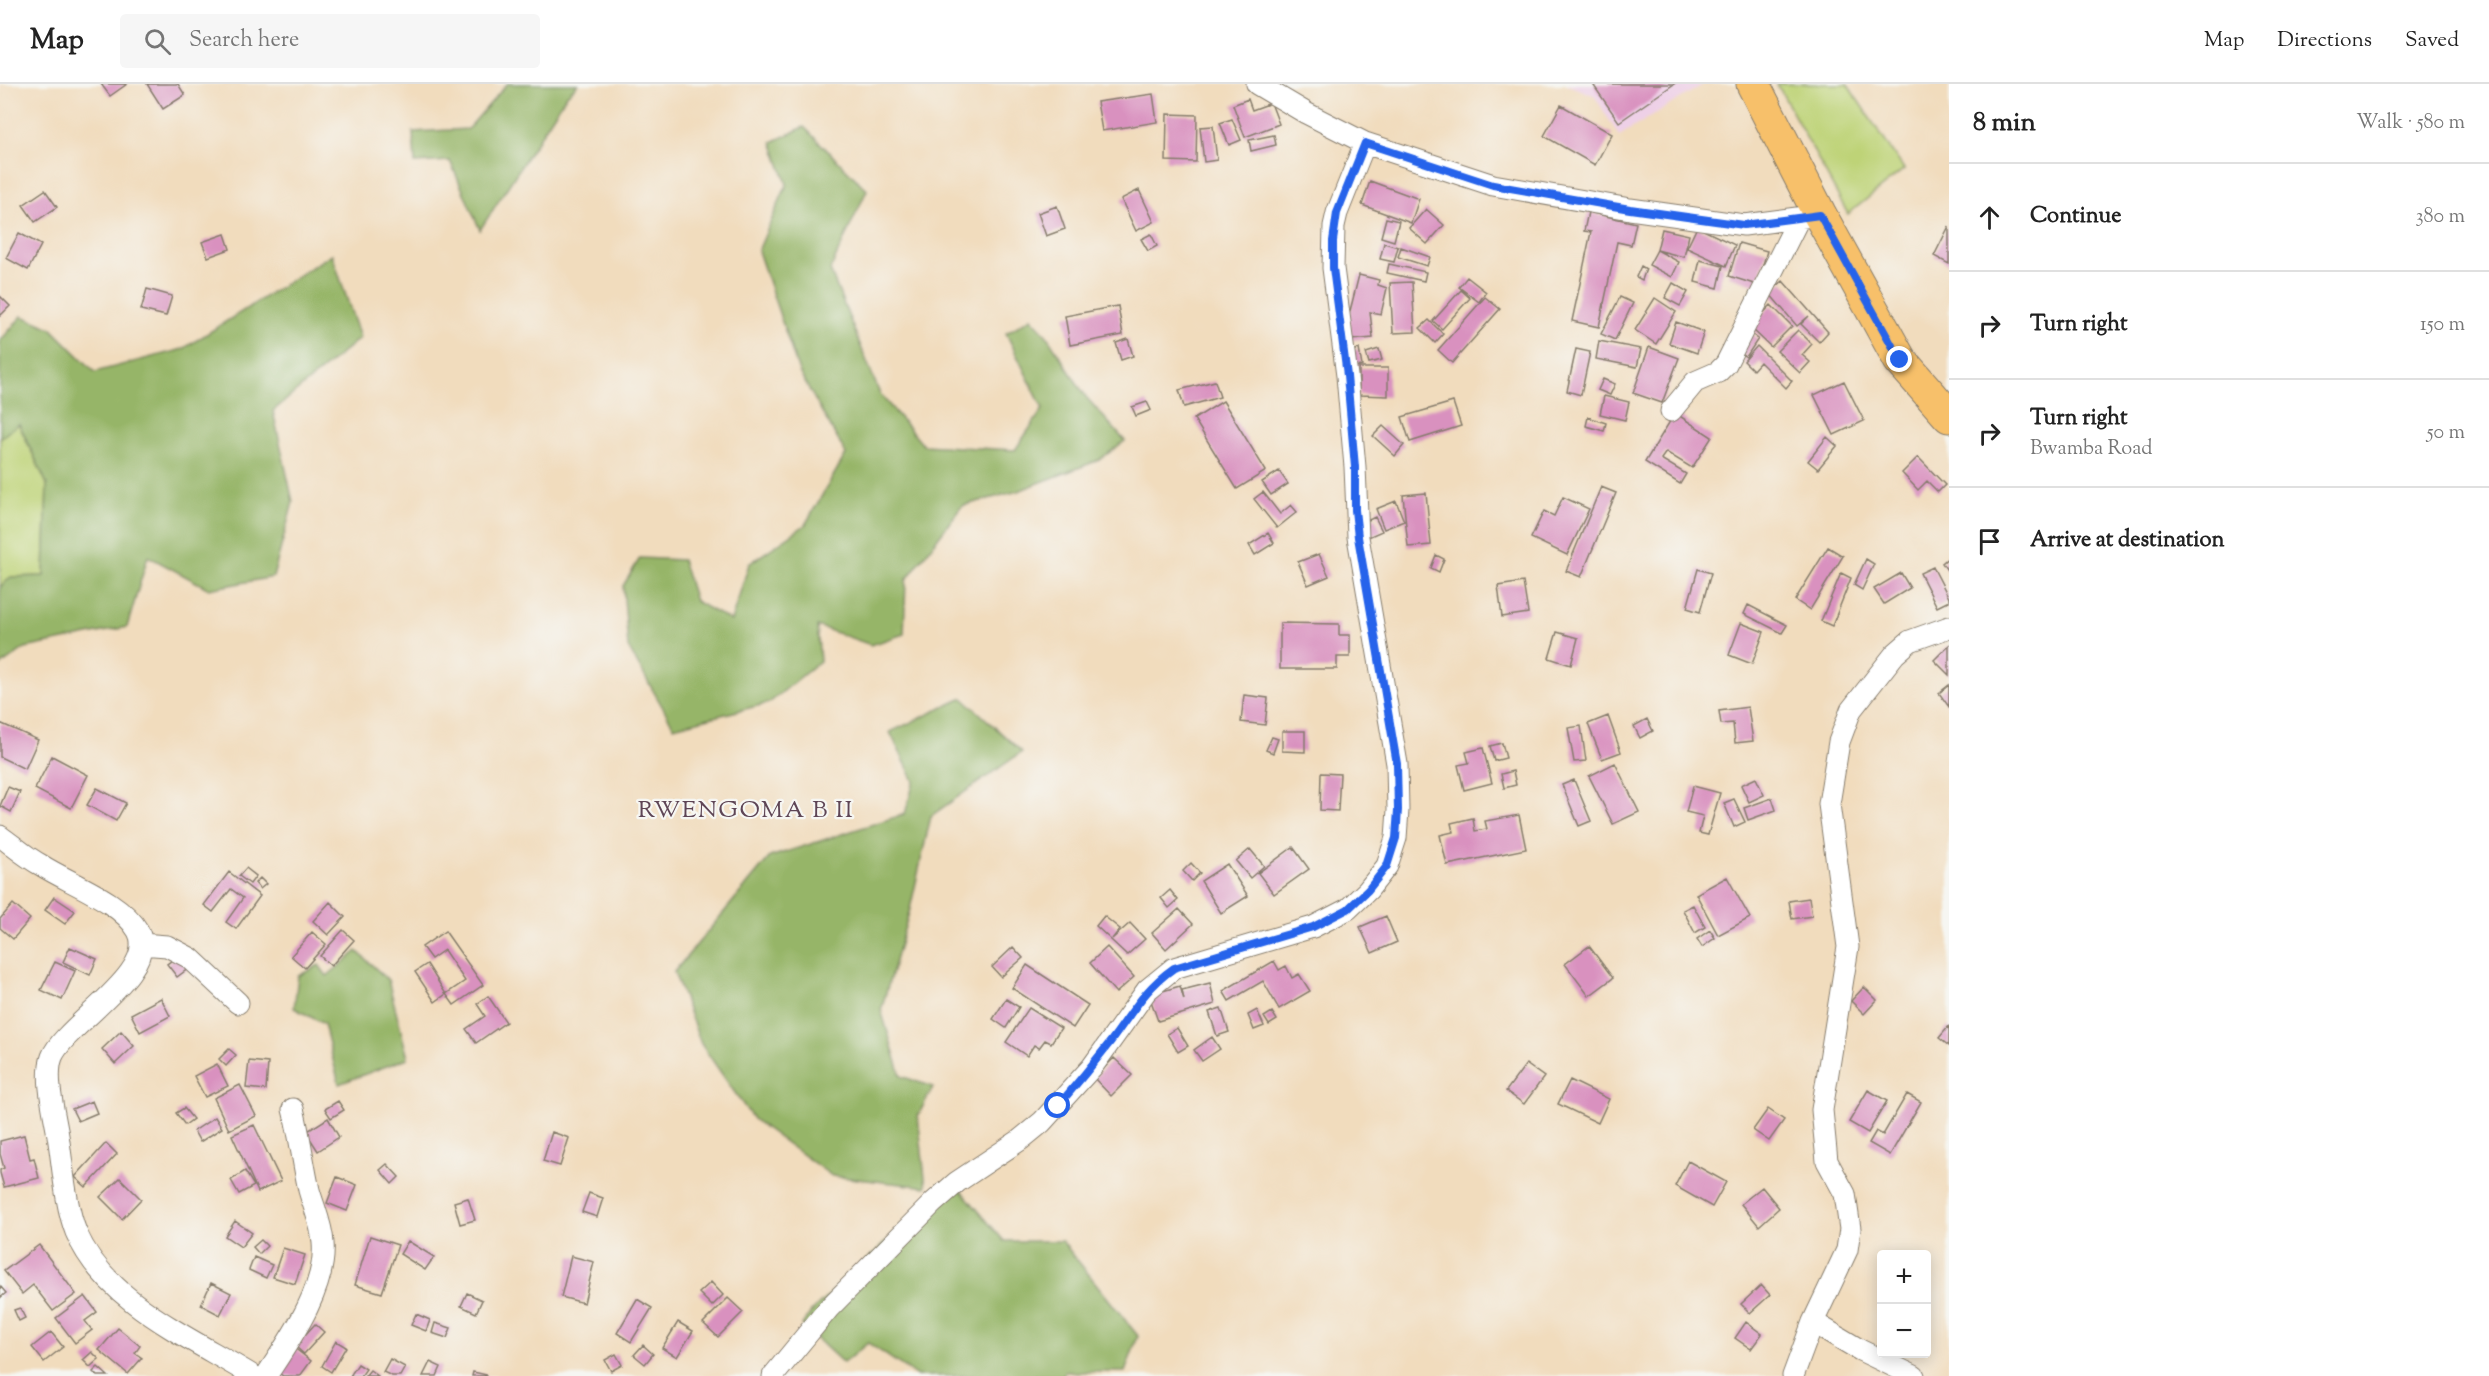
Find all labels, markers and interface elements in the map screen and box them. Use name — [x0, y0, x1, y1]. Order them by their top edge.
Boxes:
search box — [120, 14, 540, 68]
text: Map — [30, 21, 84, 61]
icon: search — [141, 25, 174, 58]
text: Search here — [189, 25, 299, 57]
text: Map — [2204, 26, 2244, 56]
text: Directions — [2277, 26, 2372, 56]
text: Saved — [2405, 26, 2459, 56]
text: 8 min — [1973, 105, 2036, 142]
text: Walk · 580 m — [2356, 109, 2465, 138]
icon: ahead — [1973, 201, 2006, 234]
text: Continue — [2030, 201, 2121, 233]
text: 380 m — [2416, 203, 2465, 232]
icon: right — [1973, 309, 2006, 342]
text: Turn right — [2030, 309, 2127, 341]
text: 150 m — [2420, 311, 2465, 340]
route end — [1886, 346, 1912, 372]
text: Turn right — [2030, 403, 2127, 435]
icon: right — [1973, 417, 2006, 450]
text: 50 m — [2427, 419, 2465, 448]
text: Bwamba Road — [2030, 435, 2153, 464]
icon: arrive — [1973, 525, 2006, 558]
text: Arrive at destination — [2030, 525, 2225, 557]
district label: RWENGOMA B II — [638, 794, 854, 828]
route start — [1044, 1092, 1070, 1118]
map controls — [1877, 1250, 1931, 1358]
button: + — [1877, 1250, 1931, 1304]
button: − — [1877, 1304, 1931, 1358]

